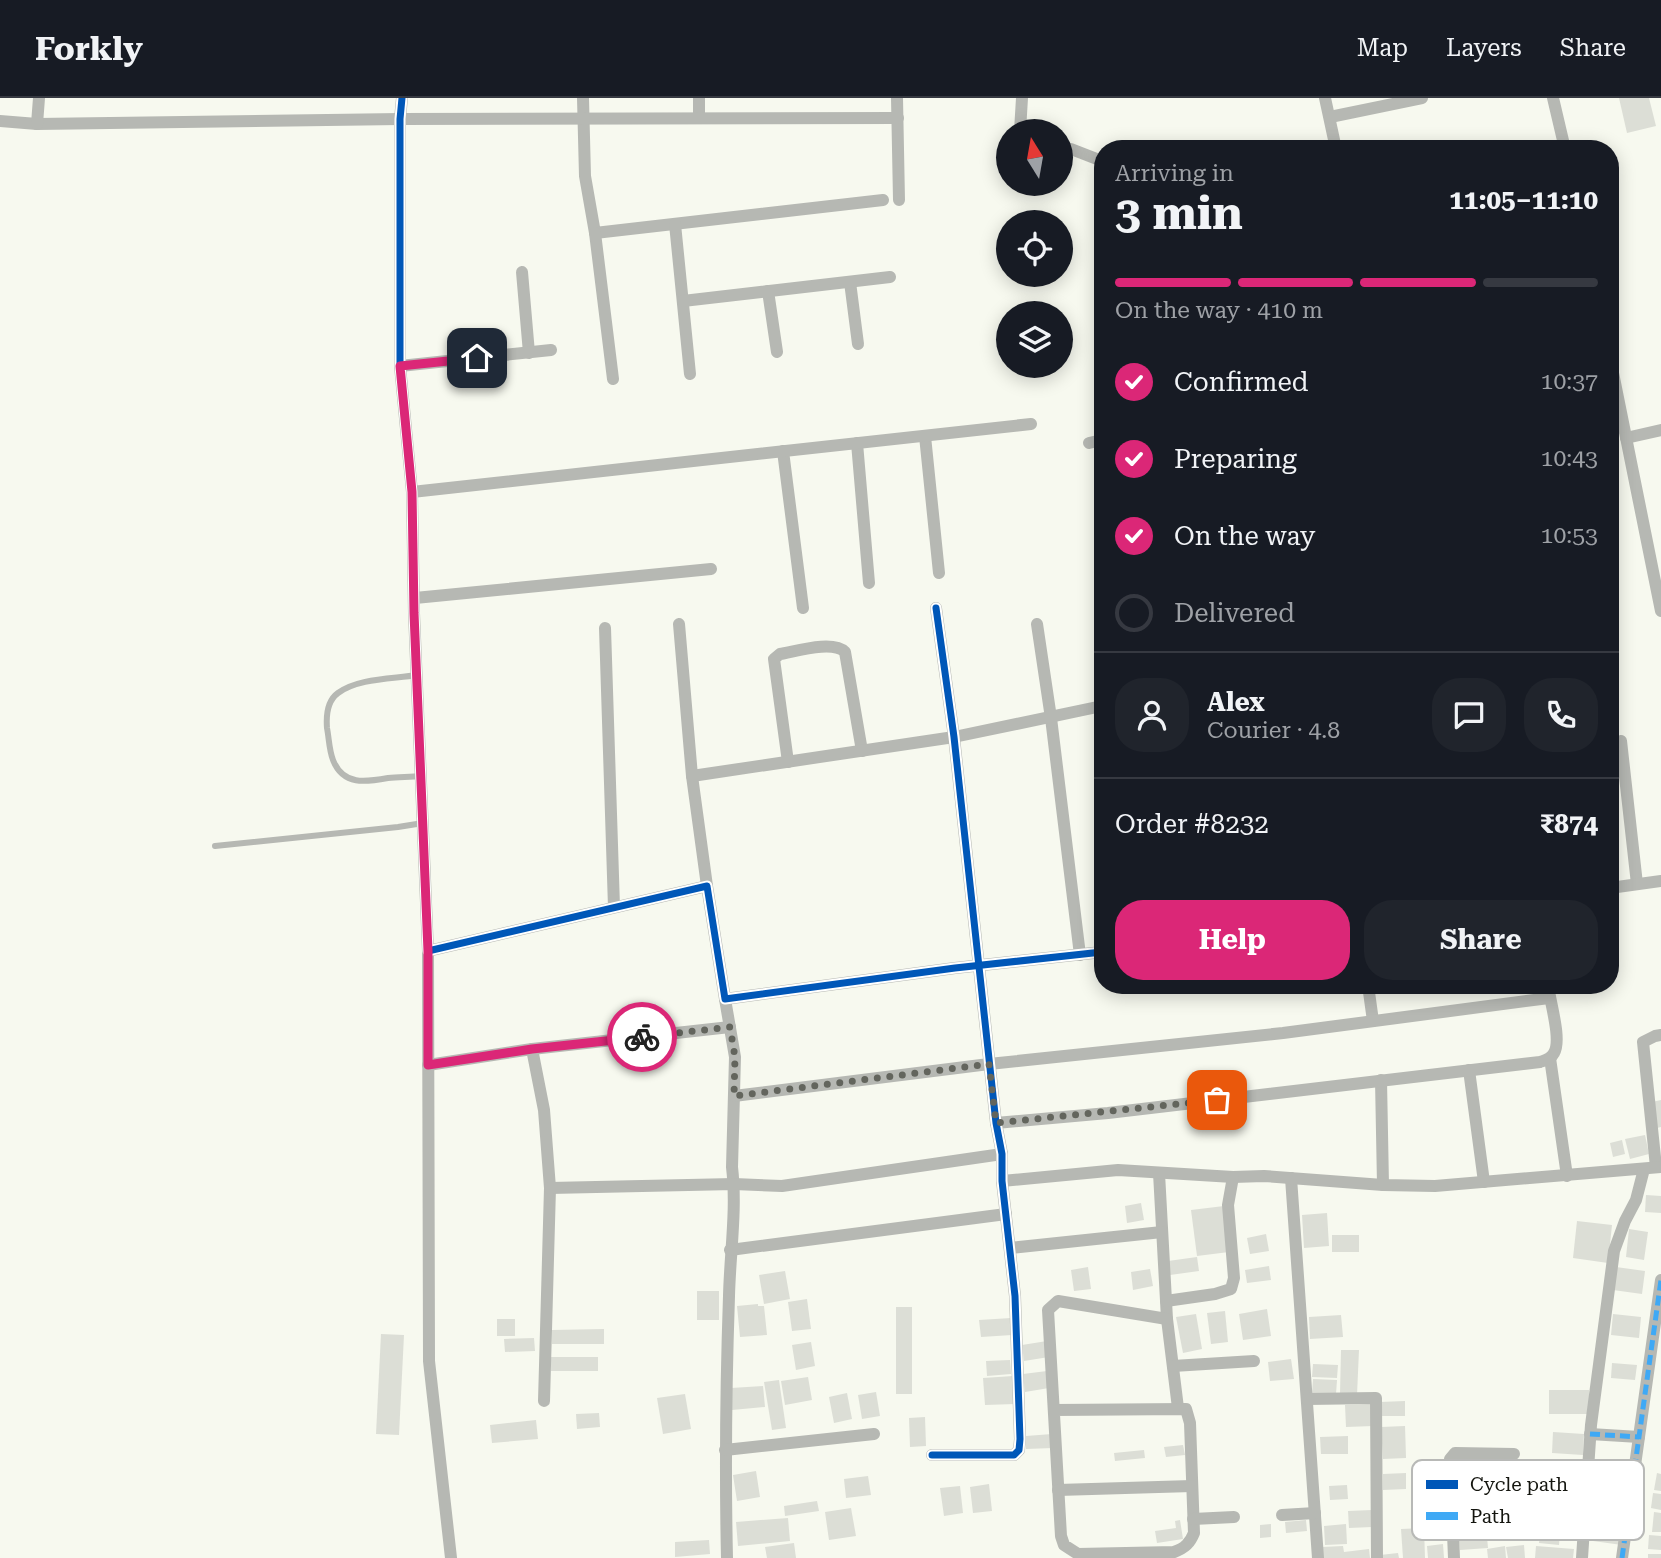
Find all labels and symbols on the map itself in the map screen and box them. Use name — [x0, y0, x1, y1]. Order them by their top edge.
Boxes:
north arrow — [996, 119, 1073, 196]
pin — [447, 328, 507, 388]
courier — [607, 1002, 677, 1072]
pin — [1187, 1070, 1247, 1130]
legend — [1412, 1460, 1644, 1540]
text: Cycle path — [1470, 1473, 1568, 1496]
text: Path — [1470, 1505, 1511, 1528]

